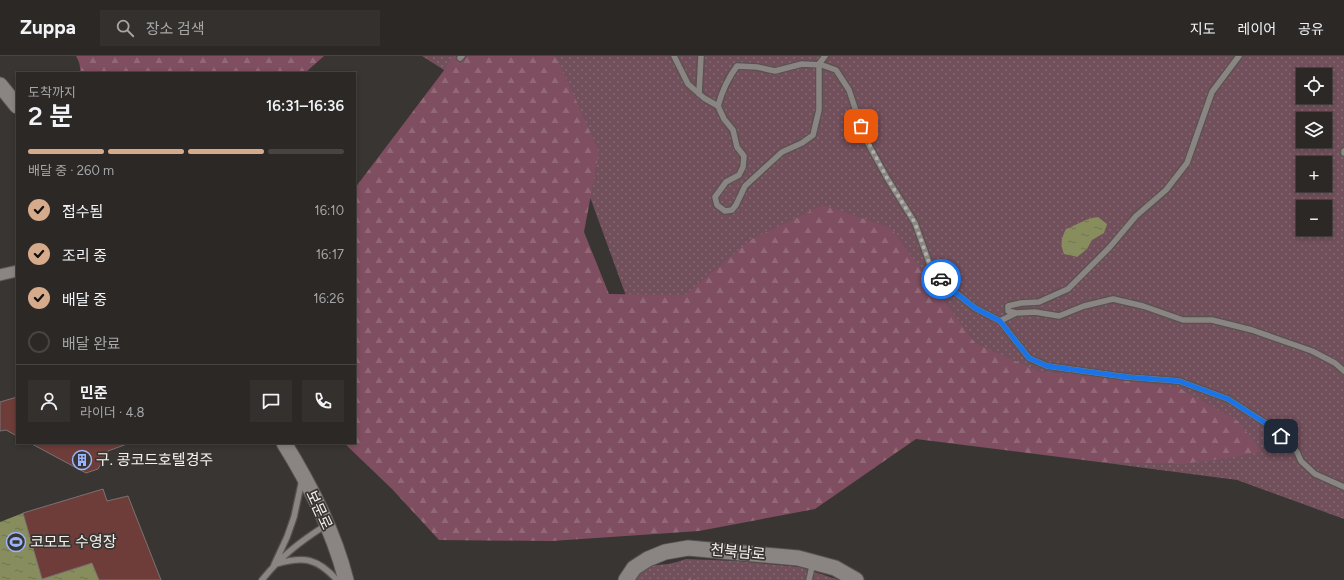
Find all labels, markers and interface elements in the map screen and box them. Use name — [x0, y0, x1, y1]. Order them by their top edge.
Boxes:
search box — [100, 10, 380, 46]
text: Zuppa — [20, 16, 76, 39]
icon: search — [114, 17, 136, 39]
text: 장소 검색 — [146, 20, 205, 38]
text: 지도 — [1190, 21, 1216, 38]
text: 레이어 — [1238, 21, 1276, 38]
text: 공유 — [1298, 21, 1324, 38]
map controls — [1296, 68, 1332, 236]
button: locate — [1296, 68, 1332, 104]
text: 도착까지 — [28, 85, 76, 100]
text: 16:31–16:36 — [266, 97, 344, 115]
text: 2 분 — [28, 100, 73, 132]
pin — [844, 109, 878, 143]
button: layers — [1296, 112, 1332, 148]
icon: bag — [850, 115, 872, 137]
button: + — [1296, 156, 1332, 192]
text: 배달 중 · 260 m — [28, 163, 114, 178]
icon: check — [28, 199, 50, 221]
button: − — [1296, 200, 1332, 236]
text: 접수됨 — [62, 203, 103, 221]
text: 16:10 — [314, 203, 344, 218]
icon: check — [28, 243, 50, 265]
text: 조리 중 — [62, 247, 107, 265]
text: 16:17 — [316, 247, 344, 262]
courier — [921, 259, 961, 299]
icon: car — [930, 268, 952, 290]
icon: check — [28, 287, 50, 309]
text: 배달 중 — [62, 291, 107, 309]
text: 16:26 — [313, 291, 344, 306]
text: 배달 완료 — [62, 335, 121, 353]
button: person — [28, 380, 70, 422]
button: chat — [250, 380, 292, 422]
button: phone — [302, 380, 344, 422]
text: 민준 — [80, 384, 108, 402]
text: 라이더 · 4.8 — [80, 405, 144, 420]
pin — [1264, 419, 1298, 453]
icon: home — [1270, 425, 1292, 447]
building icon: 구. 콩코드호텔경주 — [71, 449, 93, 471]
place label: 구. 콩코드호텔경주 — [96, 451, 213, 469]
street label: 보문로 — [302, 487, 336, 533]
sports icon: 코모도 수영장 — [5, 531, 27, 553]
place label: 코모도 수영장 — [30, 533, 117, 551]
street label: 천북남로 — [710, 541, 766, 563]

